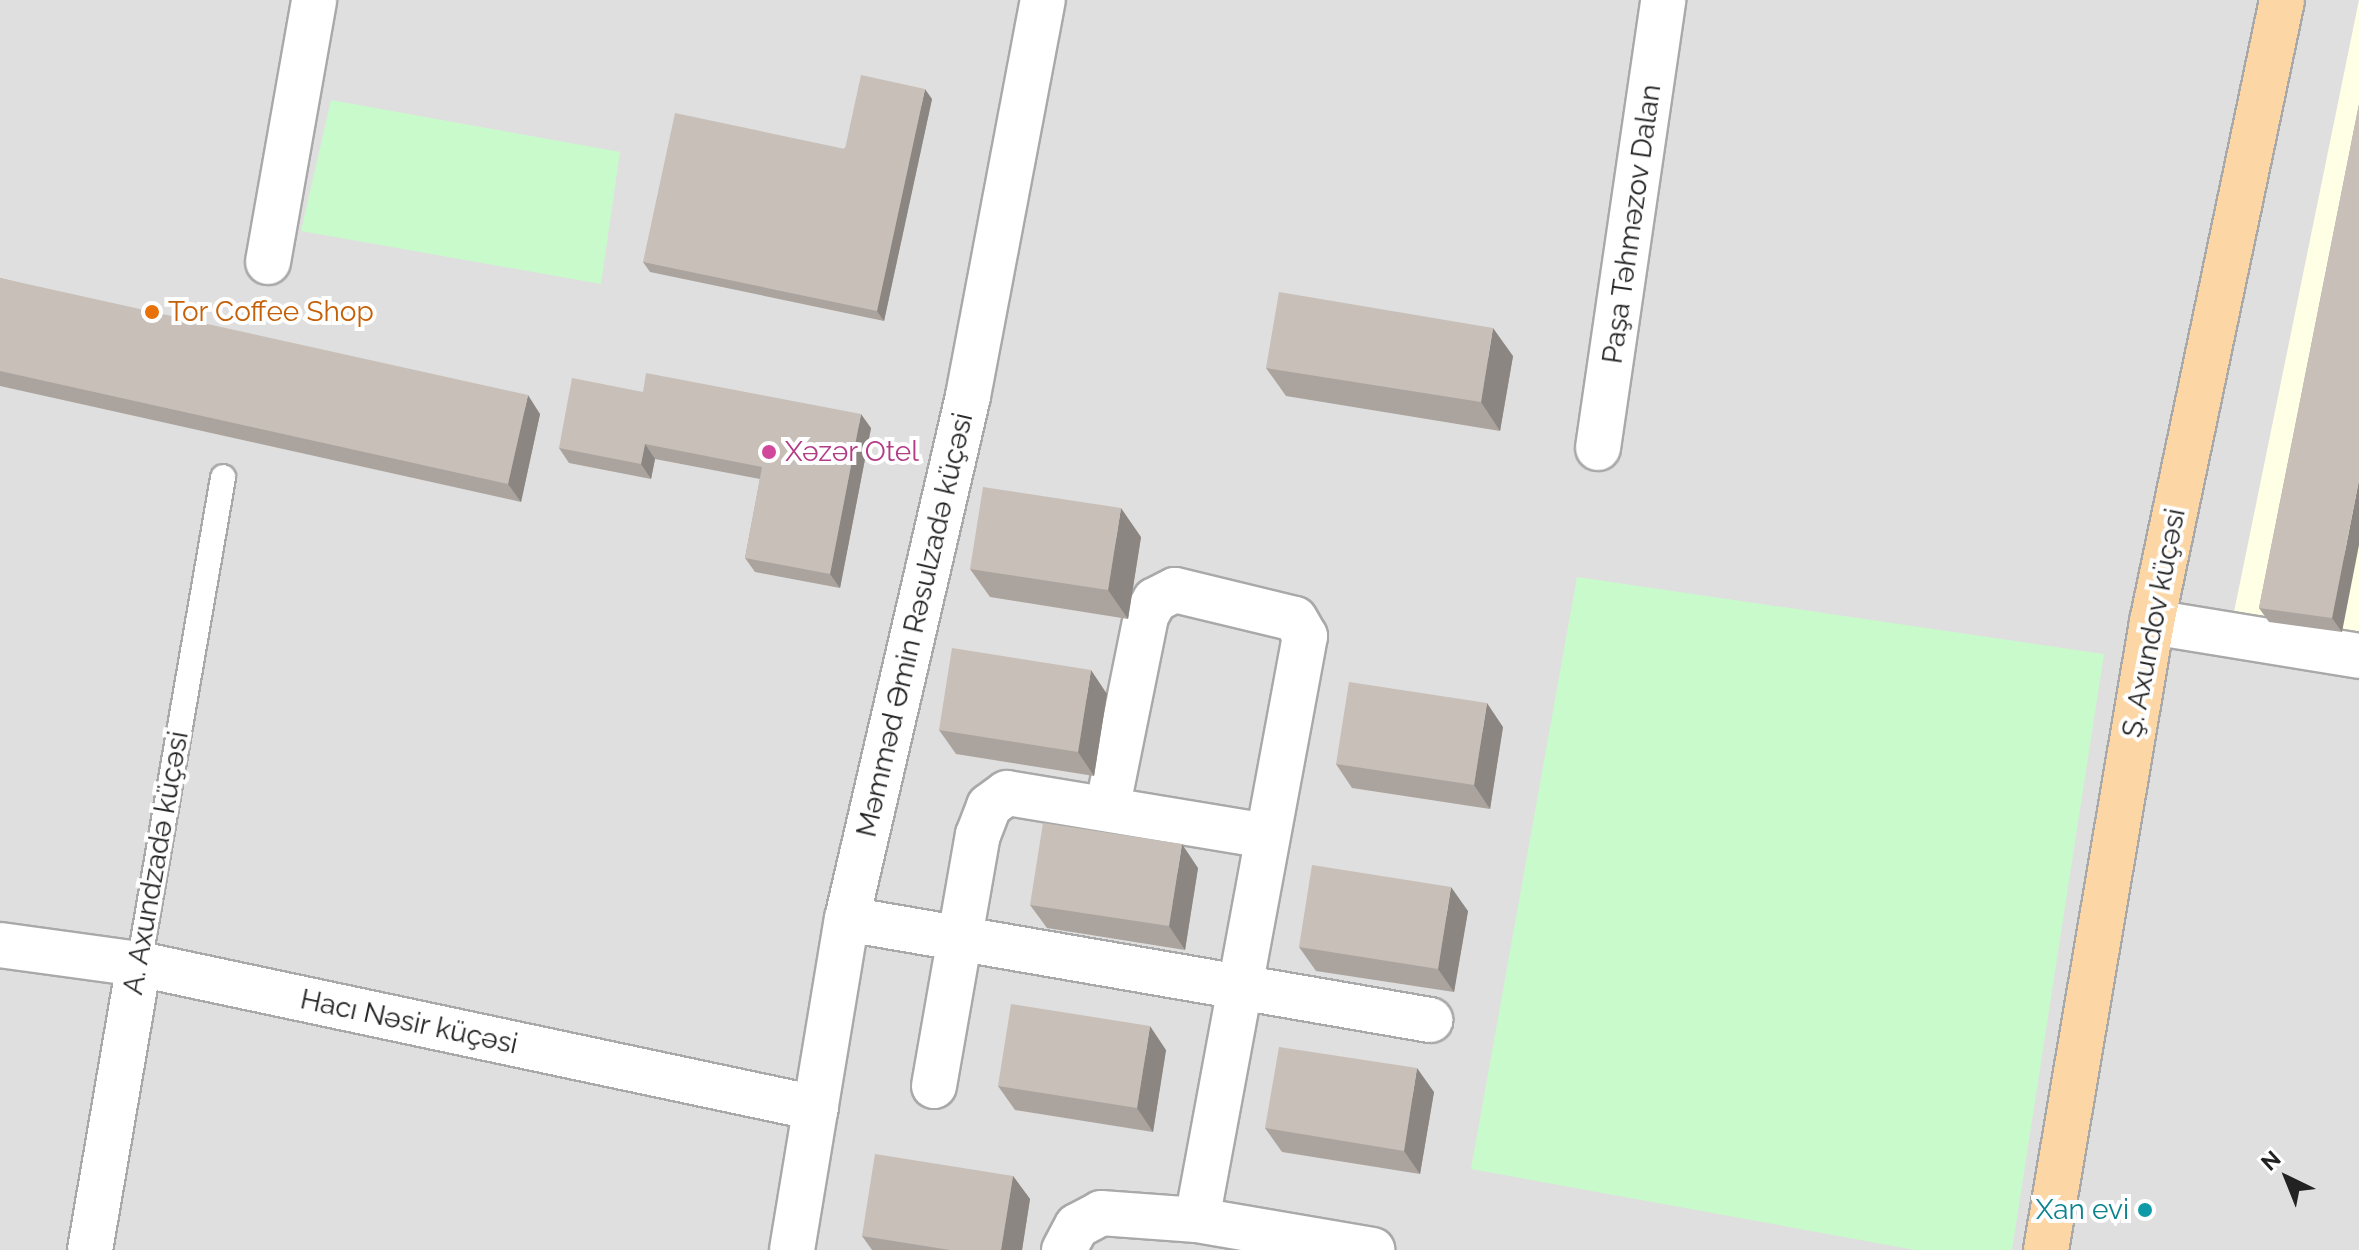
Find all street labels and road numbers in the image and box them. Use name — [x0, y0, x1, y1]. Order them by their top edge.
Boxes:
street label: Paşa Təhməzov Dalan — [1596, 81, 1668, 367]
street label: Məmməd Əmin Rəsulzadə küçəsi — [850, 410, 980, 840]
street label: Ş. Axundov küçəsi — [2115, 505, 2193, 741]
street label: A. Axundzadə küçəsi — [116, 728, 196, 998]
street label: Hacı Nəsir küçəsi — [297, 983, 521, 1061]

